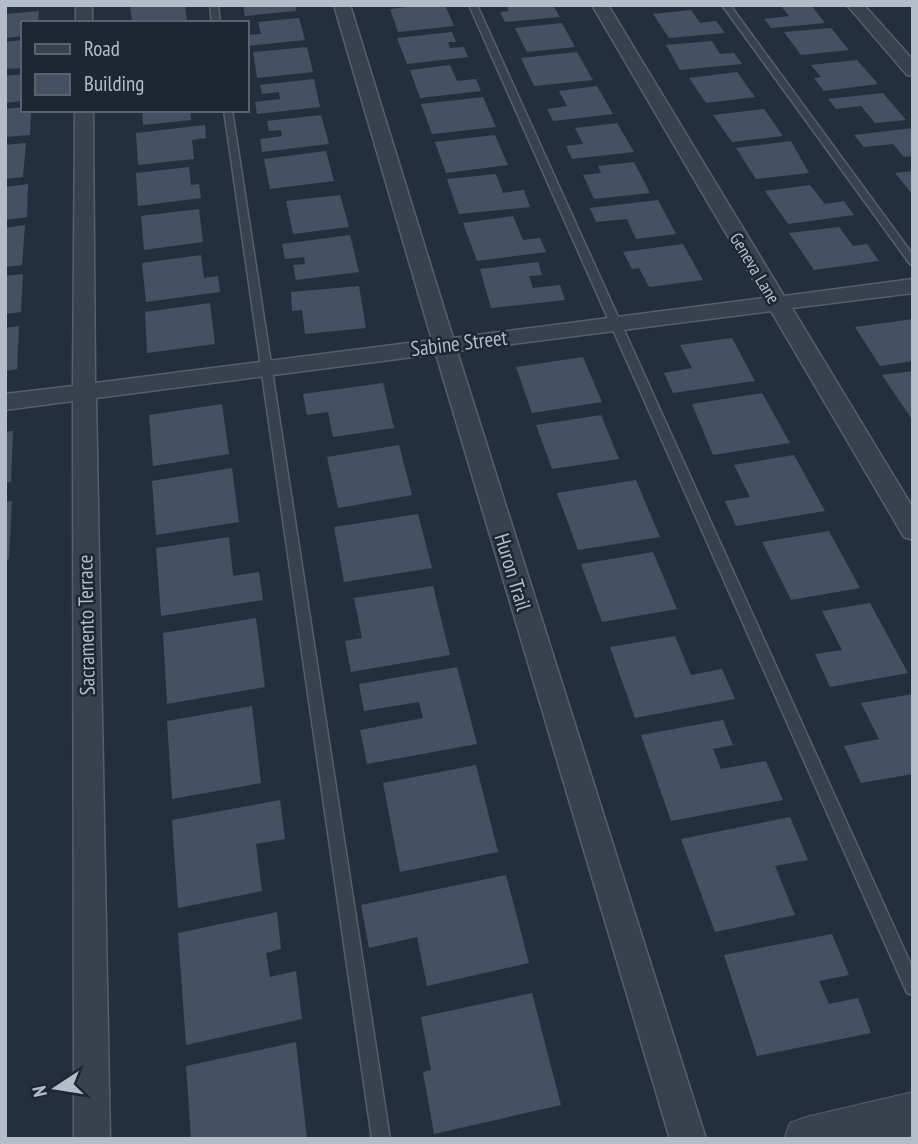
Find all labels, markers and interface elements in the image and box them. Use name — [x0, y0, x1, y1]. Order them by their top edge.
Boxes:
legend — [21, 21, 248, 112]
text: Road — [84, 35, 120, 62]
text: Building — [84, 70, 144, 97]
street label: Geneva Lane — [725, 228, 785, 308]
street label: Sabine Street — [409, 324, 509, 362]
street label: Huron Trail — [488, 530, 538, 614]
street label: Sacramento Terrace — [71, 554, 101, 696]
north arrow — [21, 1053, 91, 1123]
text: N — [27, 1084, 52, 1099]

